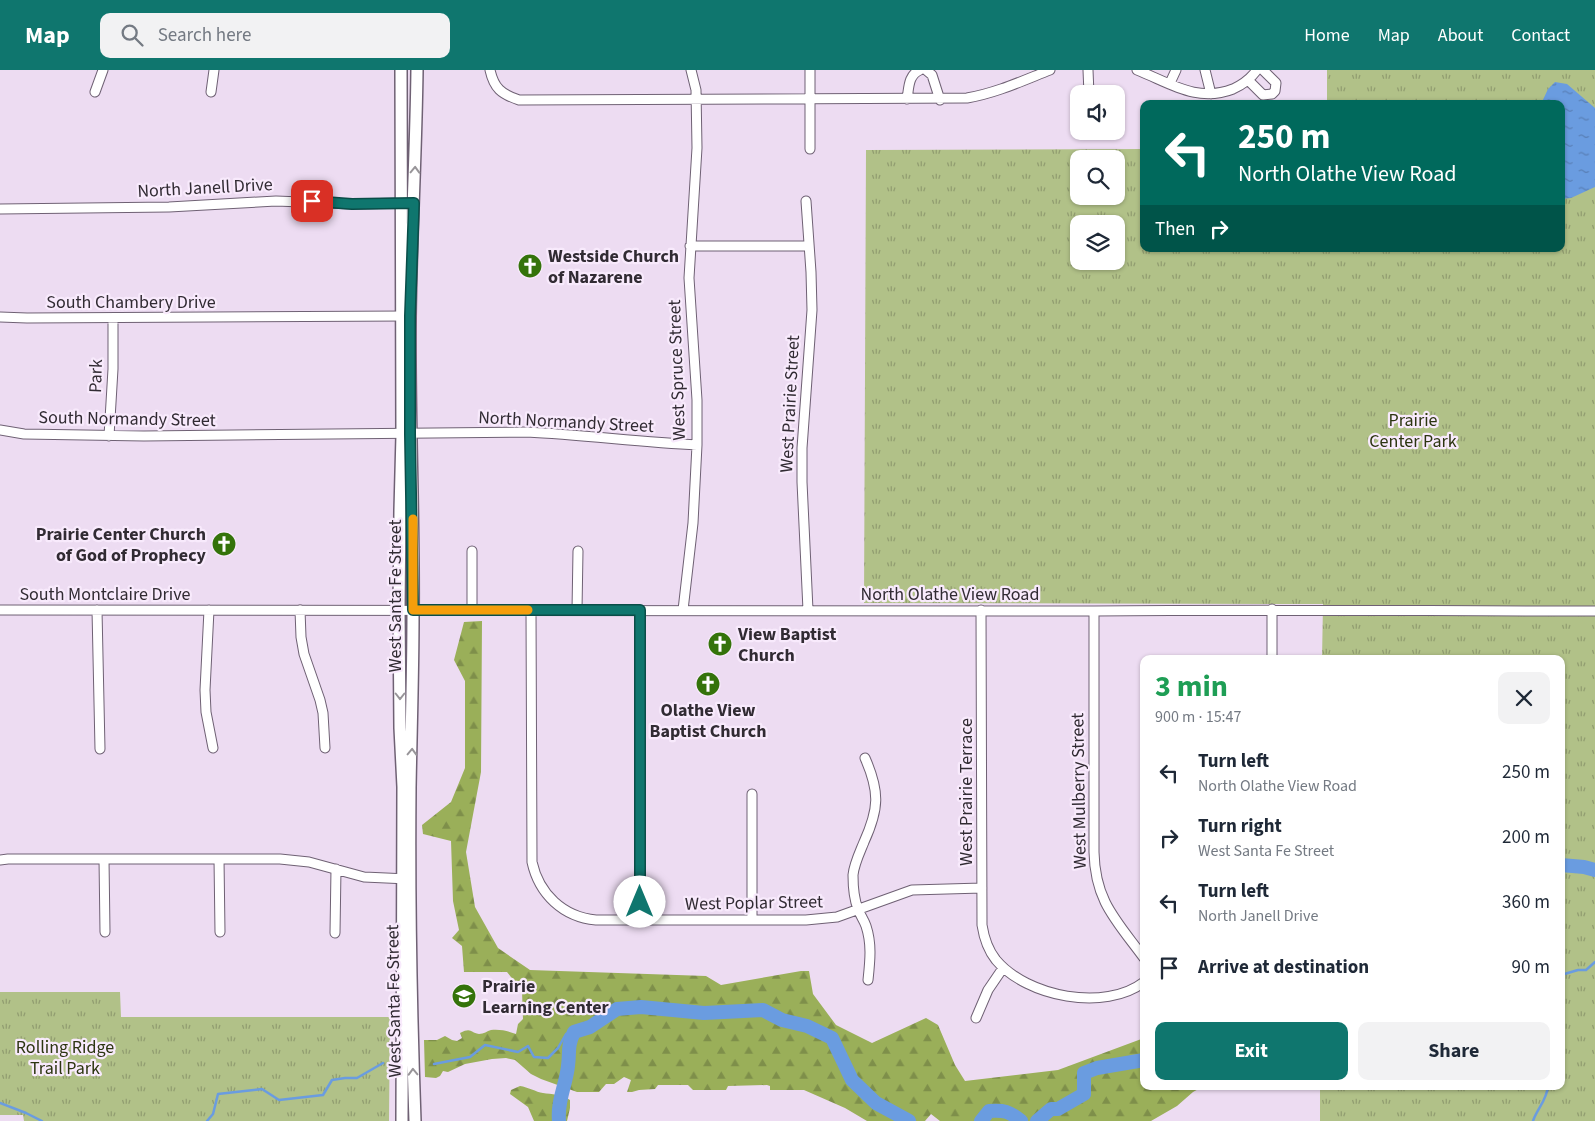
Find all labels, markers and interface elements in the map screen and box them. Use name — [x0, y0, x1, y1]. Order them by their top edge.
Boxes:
search box — [100, 13, 450, 58]
text: Map — [25, 18, 70, 53]
icon: search — [118, 21, 146, 49]
text: Search here — [158, 22, 251, 49]
text: Home — [1304, 23, 1350, 48]
text: Map — [1378, 23, 1410, 48]
text: About — [1438, 23, 1483, 48]
text: Contact — [1511, 23, 1570, 48]
map controls — [1070, 85, 1125, 270]
button: sound — [1070, 85, 1125, 140]
text: 250 m — [1238, 112, 1330, 162]
icon: left — [1155, 120, 1220, 185]
button: search — [1070, 150, 1125, 205]
text: North Olathe View Road — [1238, 158, 1457, 190]
one-way arrow — [410, 166, 421, 174]
street label: North Janell Drive — [137, 172, 273, 204]
pin — [291, 180, 333, 222]
icon: arrive — [298, 187, 326, 215]
button: layers — [1070, 215, 1125, 270]
icon: right — [1205, 215, 1233, 243]
text: Then — [1155, 216, 1195, 243]
place label: Westside Church of Nazarene — [548, 244, 679, 290]
church icon: Westside Church of Nazarene — [517, 253, 543, 279]
street label: South Chambery Drive — [46, 290, 216, 315]
street label: West Spruce Street — [662, 299, 692, 441]
street label: West Prairie Street — [774, 335, 806, 473]
street label: Park — [83, 359, 109, 393]
street label: South Normandy Street — [38, 405, 216, 433]
street label: North Normandy Street — [478, 405, 654, 439]
park label: Prairie Center Park — [1369, 408, 1457, 454]
street label: West Santa Fe Street — [383, 519, 408, 673]
place label: Prairie Center Church of God of Prophecy — [36, 522, 207, 568]
church icon: Prairie Center Church of God of Prophecy — [211, 531, 237, 557]
street label: South Montclaire Drive — [19, 582, 191, 607]
street label: North Olathe View Road — [861, 582, 1039, 607]
place label: View Baptist Church — [737, 622, 836, 668]
church icon: View Baptist Church — [707, 631, 733, 657]
text: 3 min — [1155, 665, 1228, 708]
church icon: Olathe View Baptist Church — [695, 671, 721, 697]
button: close — [1498, 672, 1550, 724]
one-way arrow — [395, 692, 405, 700]
place label: Olathe View Baptist Church — [650, 698, 766, 744]
text: 900 m · 15:47 — [1155, 706, 1242, 728]
street label: West Mulberry Street — [1065, 713, 1093, 869]
street label: West Prairie Terrace — [954, 718, 979, 866]
one-way arrow — [406, 748, 417, 756]
text: Turn left — [1198, 748, 1269, 775]
icon: left — [1155, 759, 1183, 787]
text: 250 m — [1502, 759, 1550, 786]
text: North Olathe View Road — [1198, 775, 1357, 797]
text: Turn right — [1198, 813, 1282, 840]
icon: right — [1155, 824, 1183, 852]
text: 200 m — [1502, 824, 1550, 851]
text: West Santa Fe Street — [1198, 840, 1334, 862]
position arrow — [613, 875, 665, 927]
text: Turn left — [1198, 878, 1269, 905]
street label: West Poplar Street — [685, 889, 823, 917]
icon: left — [1155, 889, 1183, 917]
text: 360 m — [1502, 889, 1550, 916]
text: North Janell Drive — [1198, 905, 1318, 927]
street label: West Santa Fe Street — [380, 924, 408, 1078]
icon: arrive — [1155, 954, 1183, 982]
text: Arrive at destination — [1198, 954, 1369, 981]
text: 90 m — [1512, 954, 1550, 981]
place label: Prairie Learning Center — [482, 974, 610, 1020]
school or university icon: Prairie Learning Center — [451, 983, 477, 1009]
button: Exit — [1155, 1022, 1348, 1080]
button: Share — [1358, 1022, 1550, 1080]
park label: Rolling Ridge Trail Park — [16, 1035, 114, 1081]
one-way arrow — [408, 1068, 418, 1076]

